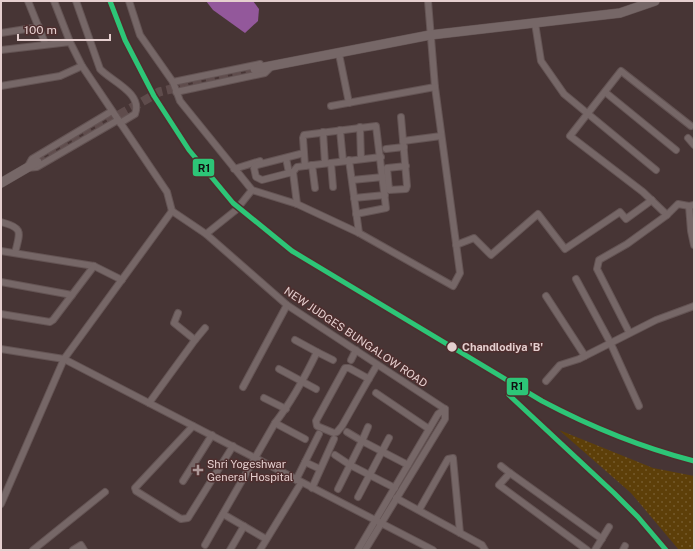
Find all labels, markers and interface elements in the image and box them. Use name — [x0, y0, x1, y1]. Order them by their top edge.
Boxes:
scale bar — [18, 16, 110, 42]
text: 100 m — [24, 23, 57, 37]
line badge: R1 — [192, 158, 215, 177]
text: R1 — [198, 162, 210, 174]
street label: NEW JUDGES BUNGALOW ROAD — [282, 285, 430, 390]
marker: Chandlodiya 'B' — [445, 340, 459, 354]
place label: Chandlodiya 'B' — [462, 341, 543, 353]
line badge: R1 — [506, 377, 529, 396]
text: R1 — [511, 380, 523, 392]
place label: Shri Yogeshwar General Hospital — [207, 458, 293, 483]
marker: Shri Yogeshwar General Hospital — [192, 464, 204, 476]

